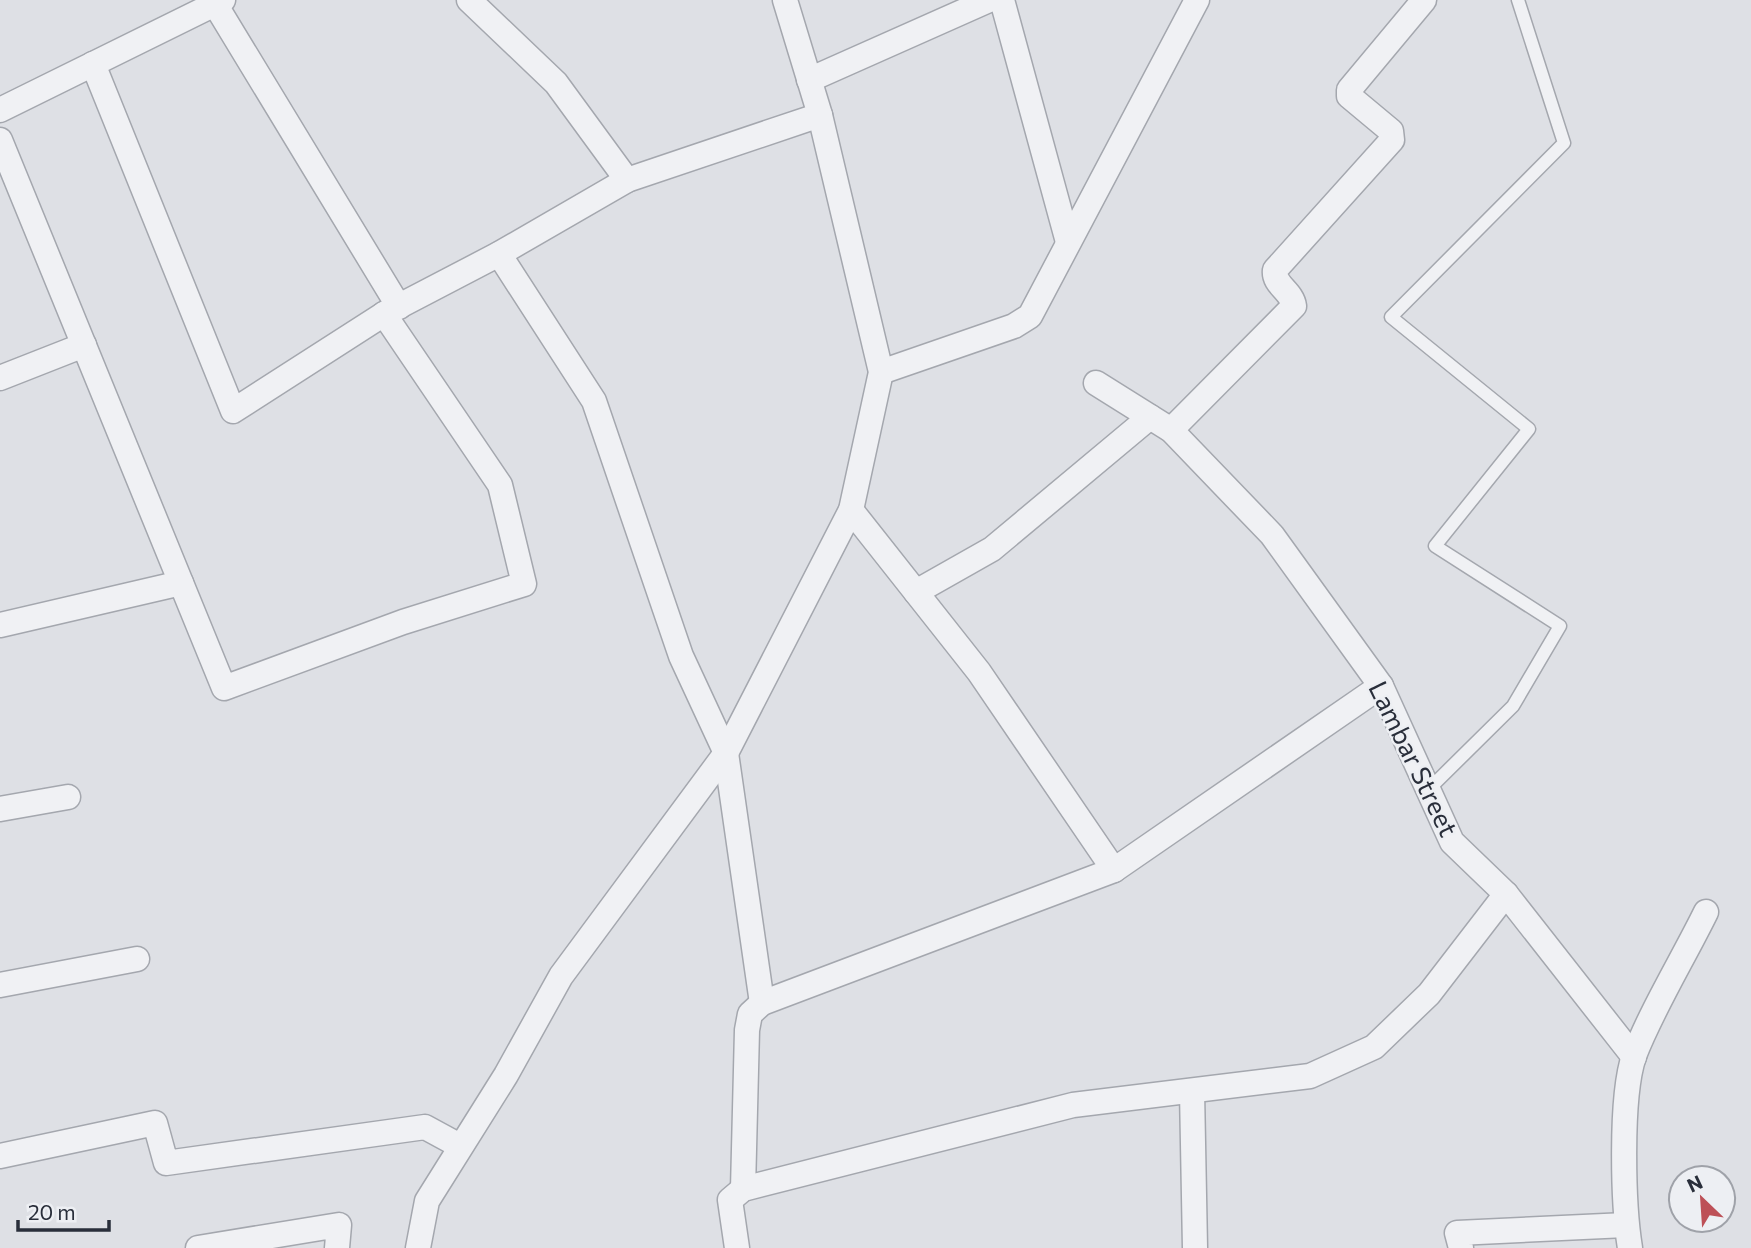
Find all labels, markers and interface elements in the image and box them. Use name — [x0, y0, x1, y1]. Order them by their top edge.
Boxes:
street label: Lambar Street — [1363, 676, 1465, 841]
north arrow — [1667, 1164, 1737, 1234]
text: N — [1683, 1170, 1706, 1197]
scale bar — [18, 1188, 108, 1232]
text: 20 m — [28, 1199, 76, 1224]

